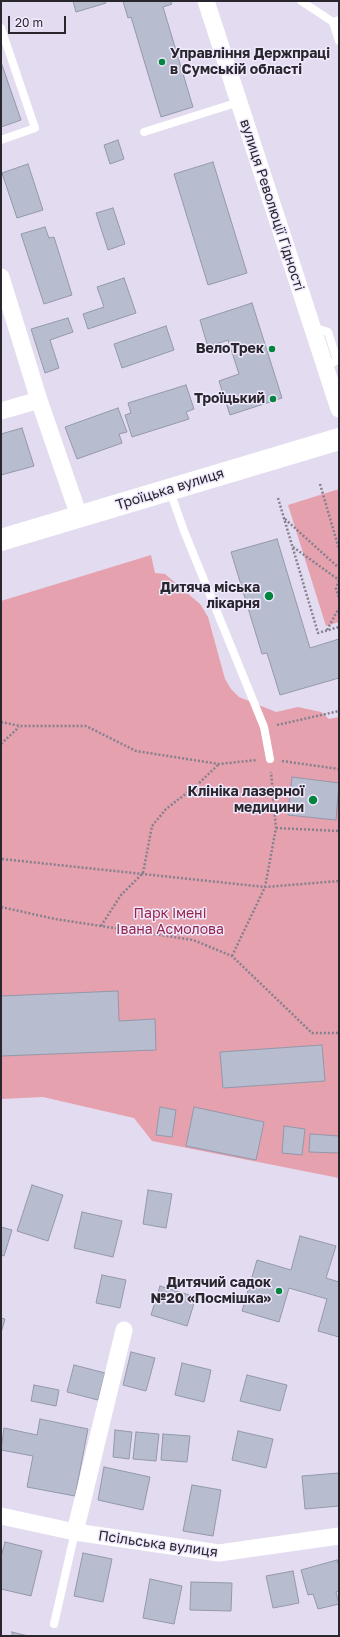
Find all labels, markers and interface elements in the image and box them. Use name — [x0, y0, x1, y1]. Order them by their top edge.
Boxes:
scale bar — [10, 8, 68, 34]
text: 20 m — [15, 15, 43, 30]
place label: Управління Держпраці в Сумській області — [170, 46, 330, 78]
marker: Управління Держпраці в Сумській області — [157, 57, 167, 67]
street label: вулиця Революції Гідності — [236, 117, 308, 293]
place label: ВелоТрек — [196, 341, 264, 357]
marker: ВелоТрек — [267, 344, 277, 354]
place label: Троїцький — [194, 391, 265, 407]
marker: Троїцький — [268, 394, 278, 404]
street label: Троїцька вулиця — [114, 465, 226, 513]
place label: Дитяча міська лікарня — [160, 580, 260, 612]
marker: Дитяча міська лікарня — [263, 590, 275, 602]
place label: Клініка лазерної медицини — [187, 784, 304, 816]
marker: Клініка лазерної медицини — [307, 794, 319, 806]
park label: Парк імені Івана Асмолова — [116, 906, 224, 938]
place label: Дитячий садок №20 «Посмішка» — [151, 1275, 271, 1308]
marker: Дитячий садок №20 «Посмішка» — [274, 1286, 284, 1296]
street label: Псільська вулиця — [97, 1527, 219, 1561]

